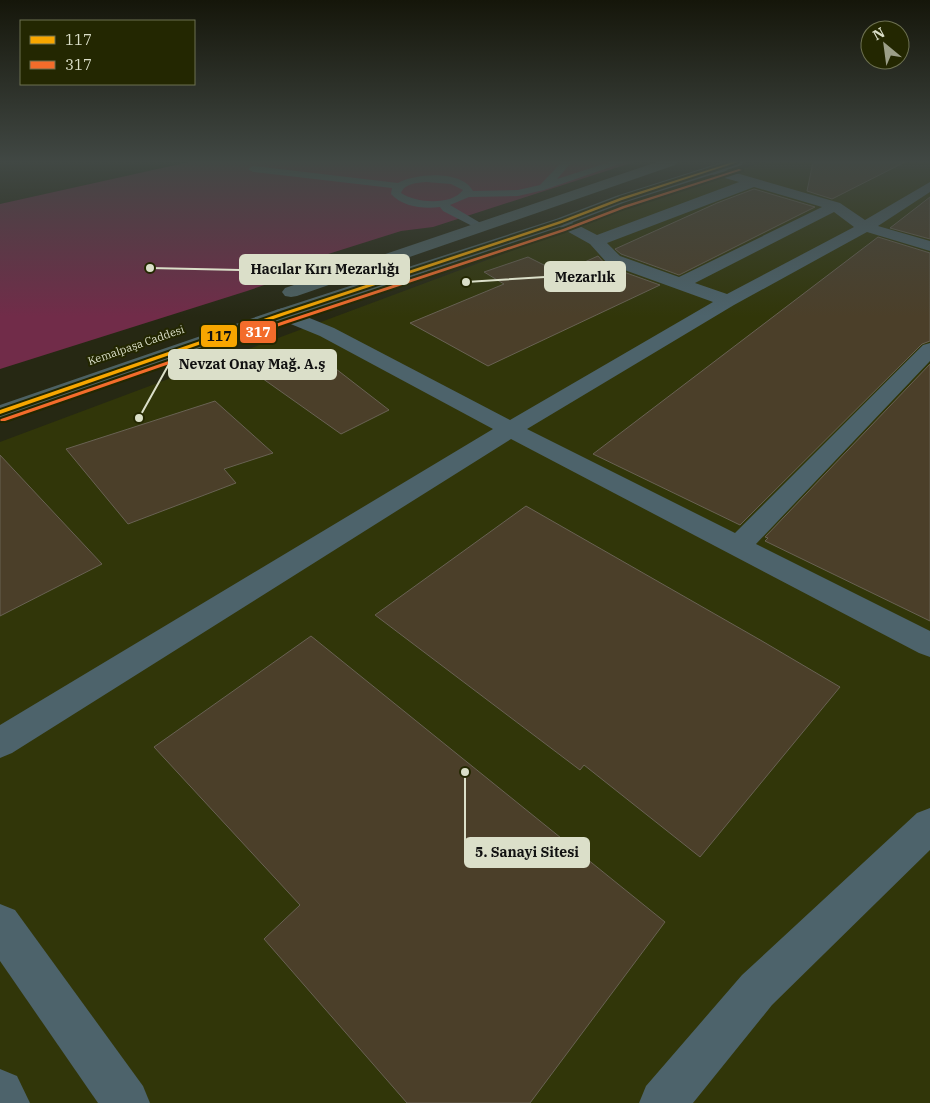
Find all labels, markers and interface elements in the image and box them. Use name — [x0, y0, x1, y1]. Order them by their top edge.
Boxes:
legend — [20, 20, 195, 85]
north arrow — [860, 20, 910, 70]
text: N — [869, 23, 888, 44]
text: 117 — [65, 30, 92, 49]
text: 317 — [65, 55, 92, 74]
callout: Hacılar Kırı Mezarlığı — [240, 255, 409, 284]
text: Hacılar Kırı Mezarlığı — [250, 260, 400, 278]
callout: Mezarlık — [545, 262, 625, 291]
text: Mezarlık — [555, 268, 616, 286]
line badge: 317 — [239, 320, 277, 344]
street label: Kemalpaşa Caddesi — [86, 322, 187, 368]
text: 317 — [245, 323, 271, 341]
line badge: 117 — [200, 324, 238, 348]
text: 117 — [206, 327, 232, 345]
callout: Nevzat Onay Mağ. A.ş — [169, 350, 336, 379]
text: Nevzat Onay Mağ. A.ş — [179, 355, 325, 373]
callout: 5. Sanayi Sitesi — [465, 838, 589, 867]
text: 5. Sanayi Sitesi — [475, 843, 579, 861]

